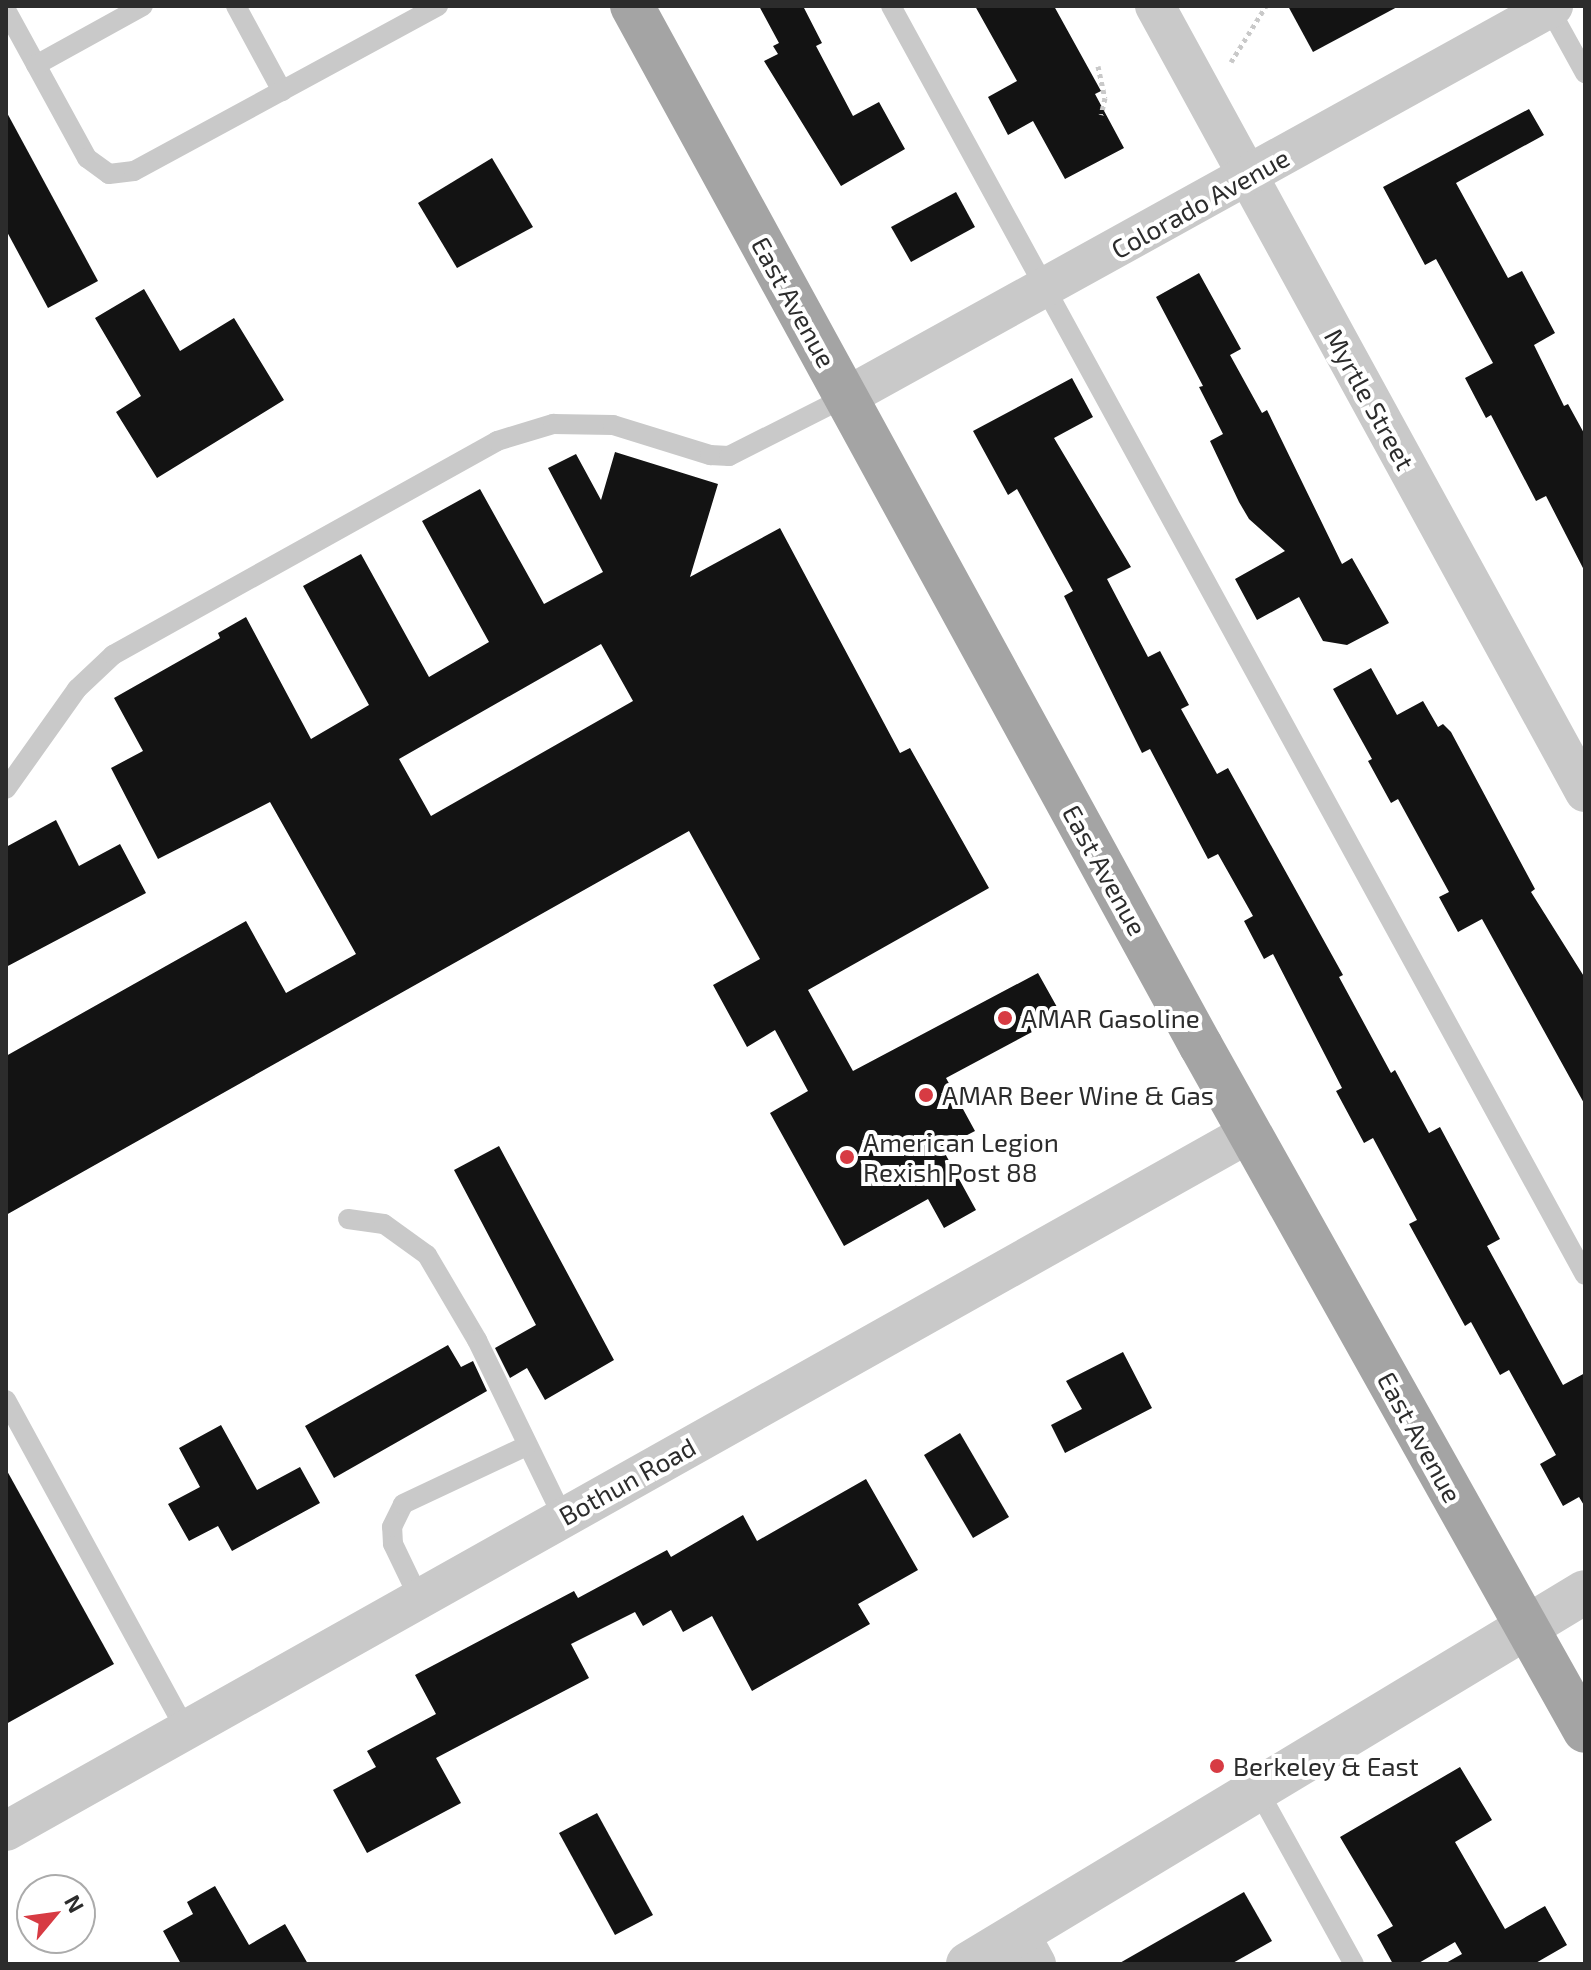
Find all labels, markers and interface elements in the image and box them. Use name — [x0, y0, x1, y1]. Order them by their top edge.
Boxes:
street label: Colorado Avenue — [1105, 141, 1295, 265]
street label: East Avenue — [745, 231, 843, 373]
street label: Myrtle Street — [1318, 323, 1422, 475]
street label: East Avenue — [1056, 799, 1154, 941]
place label: AMAR Gasoline — [1021, 1002, 1200, 1034]
marker: AMAR Gasoline — [996, 1009, 1014, 1027]
place label: AMAR Beer Wine & Gas — [942, 1079, 1215, 1111]
marker: AMAR Beer Wine & Gas — [917, 1086, 935, 1104]
place label: American Legion Rexish Post 88 — [863, 1126, 1059, 1188]
marker: American Legion Rexish Post 88 — [838, 1148, 856, 1166]
street label: East Avenue — [1371, 1366, 1469, 1508]
street label: Bothun Road — [553, 1431, 701, 1531]
place label: Berkeley & East — [1233, 1750, 1419, 1782]
marker: Berkeley & East — [1208, 1757, 1226, 1775]
north arrow — [16, 1874, 96, 1954]
text: N — [60, 1890, 90, 1917]

